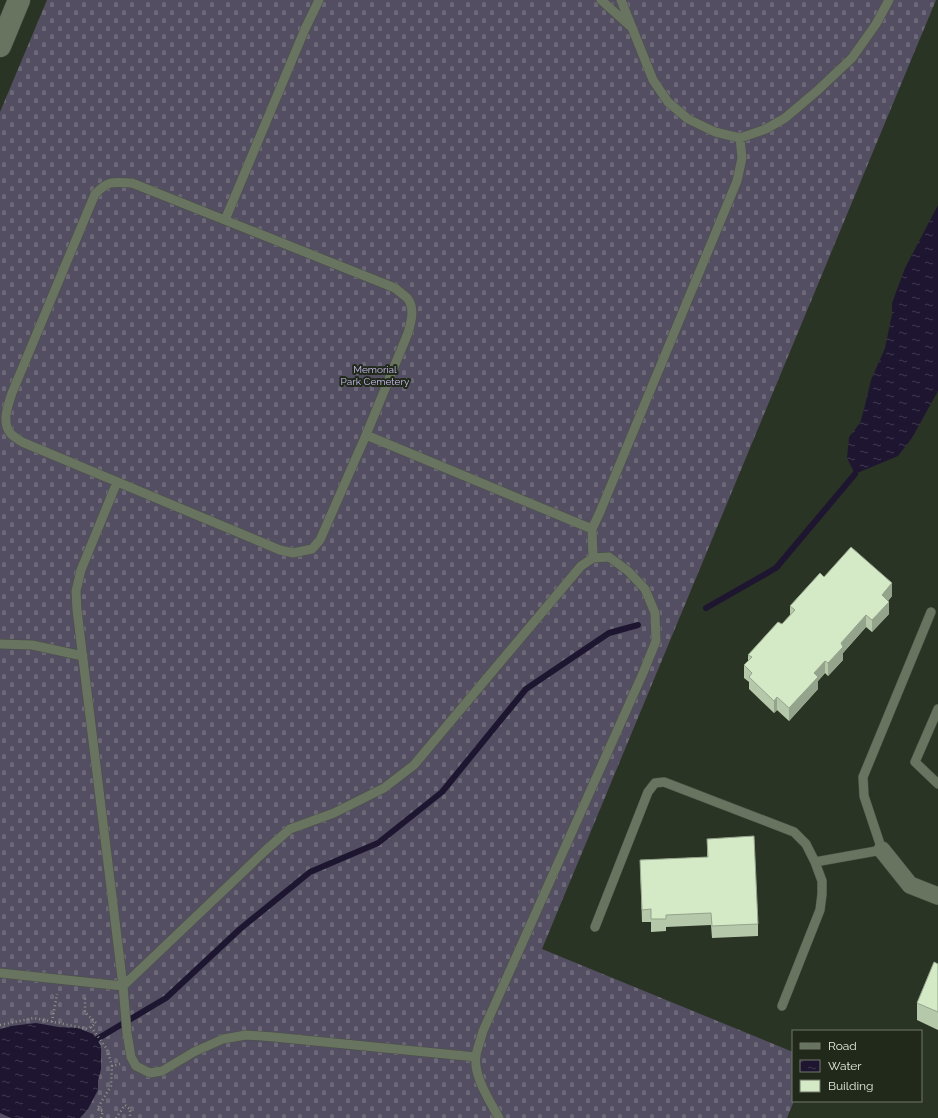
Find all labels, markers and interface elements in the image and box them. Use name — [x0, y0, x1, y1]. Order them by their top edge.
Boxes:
park label: Memorial Park Cemetery — [341, 364, 410, 387]
legend — [792, 1030, 922, 1102]
text: Road — [828, 1039, 857, 1053]
text: Water — [828, 1059, 862, 1073]
text: Building — [828, 1079, 874, 1093]

